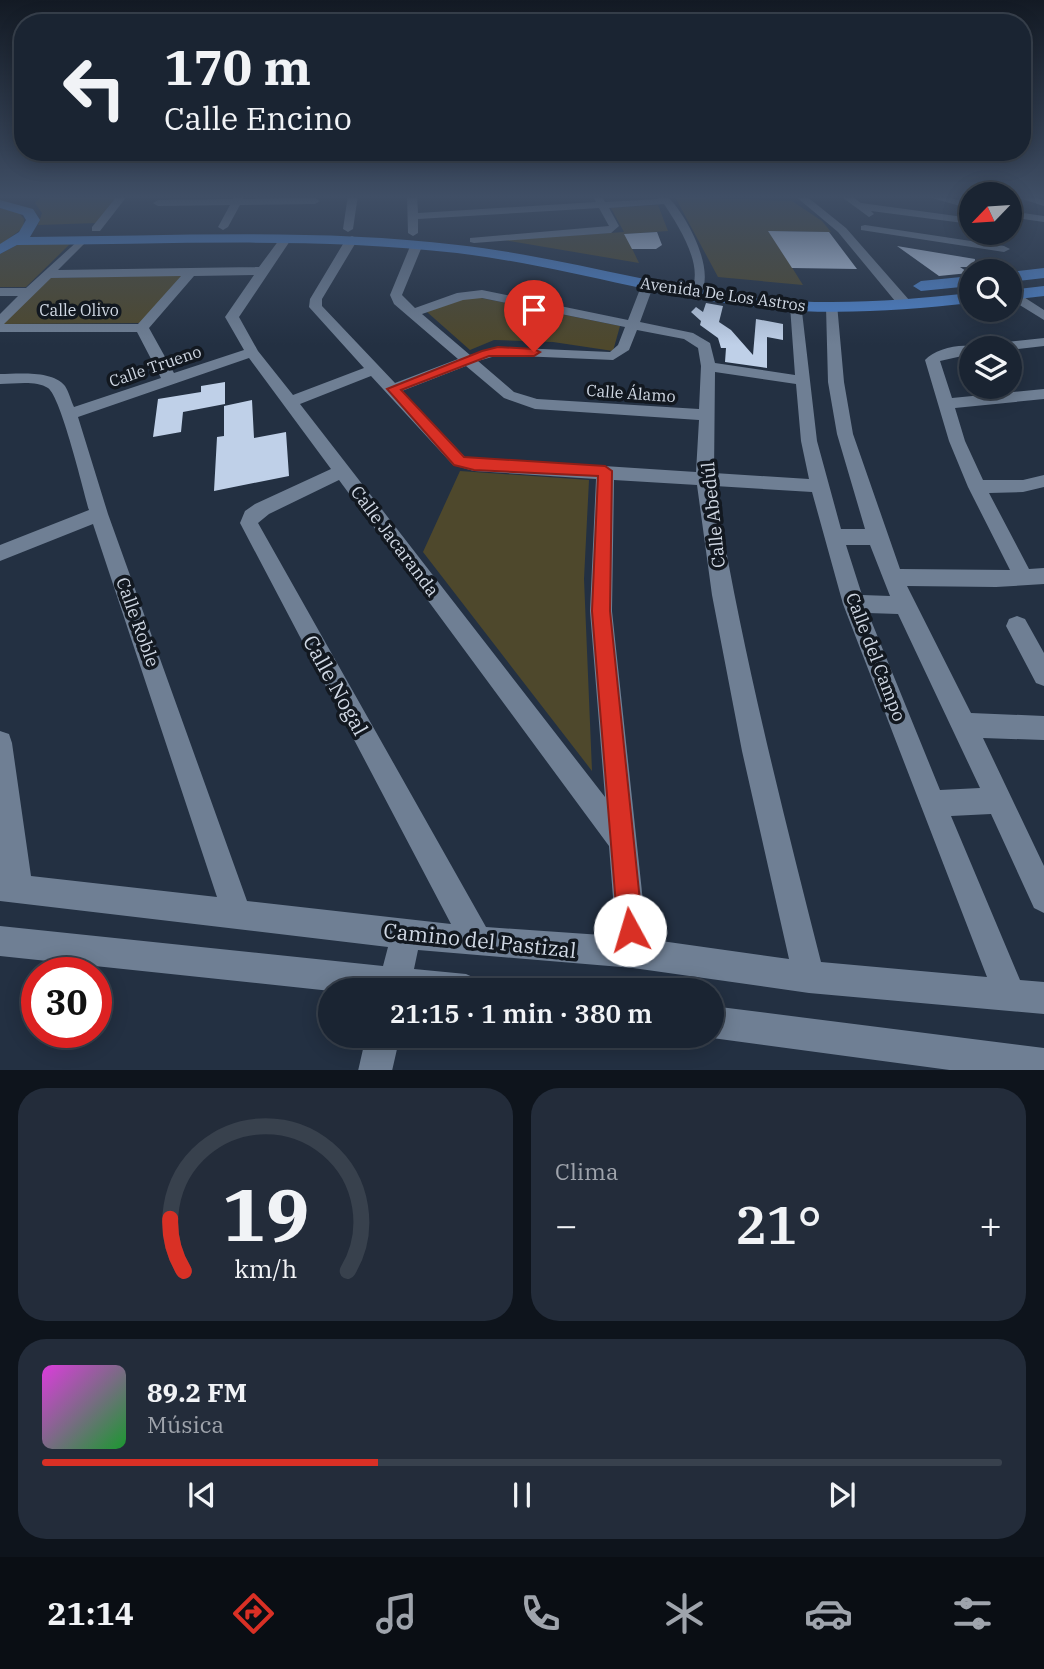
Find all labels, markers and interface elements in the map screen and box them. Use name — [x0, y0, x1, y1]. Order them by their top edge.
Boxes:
text: 170 m — [164, 35, 311, 98]
icon: left — [49, 42, 140, 133]
text: Calle Encino — [164, 97, 352, 139]
north arrow — [959, 182, 1022, 245]
map controls — [959, 182, 1022, 399]
button: search — [959, 259, 1022, 322]
street label: Avenida De Los Astros — [639, 272, 807, 316]
pin — [504, 280, 564, 352]
icon: arrive — [515, 291, 553, 329]
street label: Calle Olivo — [39, 300, 119, 320]
button: layers — [959, 336, 1022, 399]
street label: Calle Trueno — [106, 341, 204, 391]
street label: Calle Álamo — [586, 379, 676, 406]
street label: Calle Abedúl — [696, 461, 730, 569]
street label: Calle Jacaranda — [346, 481, 444, 601]
street label: Calle Roble — [111, 574, 165, 670]
street label: Calle del Campo — [841, 589, 911, 725]
street label: Calle Nogal — [297, 630, 375, 740]
position arrow — [593, 893, 667, 967]
street label: Camino del Pastizal — [382, 916, 578, 964]
speed limit sign: 30 — [21, 957, 112, 1048]
text: 21:15 · 1 min · 380 m — [390, 996, 652, 1030]
text: Clima — [555, 1156, 619, 1186]
text: 19 — [222, 1166, 309, 1261]
text: 21° — [735, 1191, 822, 1258]
text: − — [555, 1200, 578, 1249]
text: + — [979, 1200, 1002, 1249]
text: km/h — [234, 1251, 297, 1284]
text: 89.2 FM — [147, 1375, 247, 1409]
text: Música — [147, 1409, 224, 1439]
icon: previous — [183, 1476, 221, 1514]
icon: pause — [503, 1476, 541, 1514]
icon: next — [823, 1476, 861, 1514]
icon: directions — [229, 1589, 278, 1638]
icon: music — [372, 1589, 421, 1638]
icon: phone — [516, 1589, 565, 1638]
icon: climate — [660, 1589, 709, 1638]
icon: car — [804, 1589, 853, 1638]
icon: filters — [948, 1589, 997, 1638]
text: 21:14 — [47, 1592, 134, 1634]

